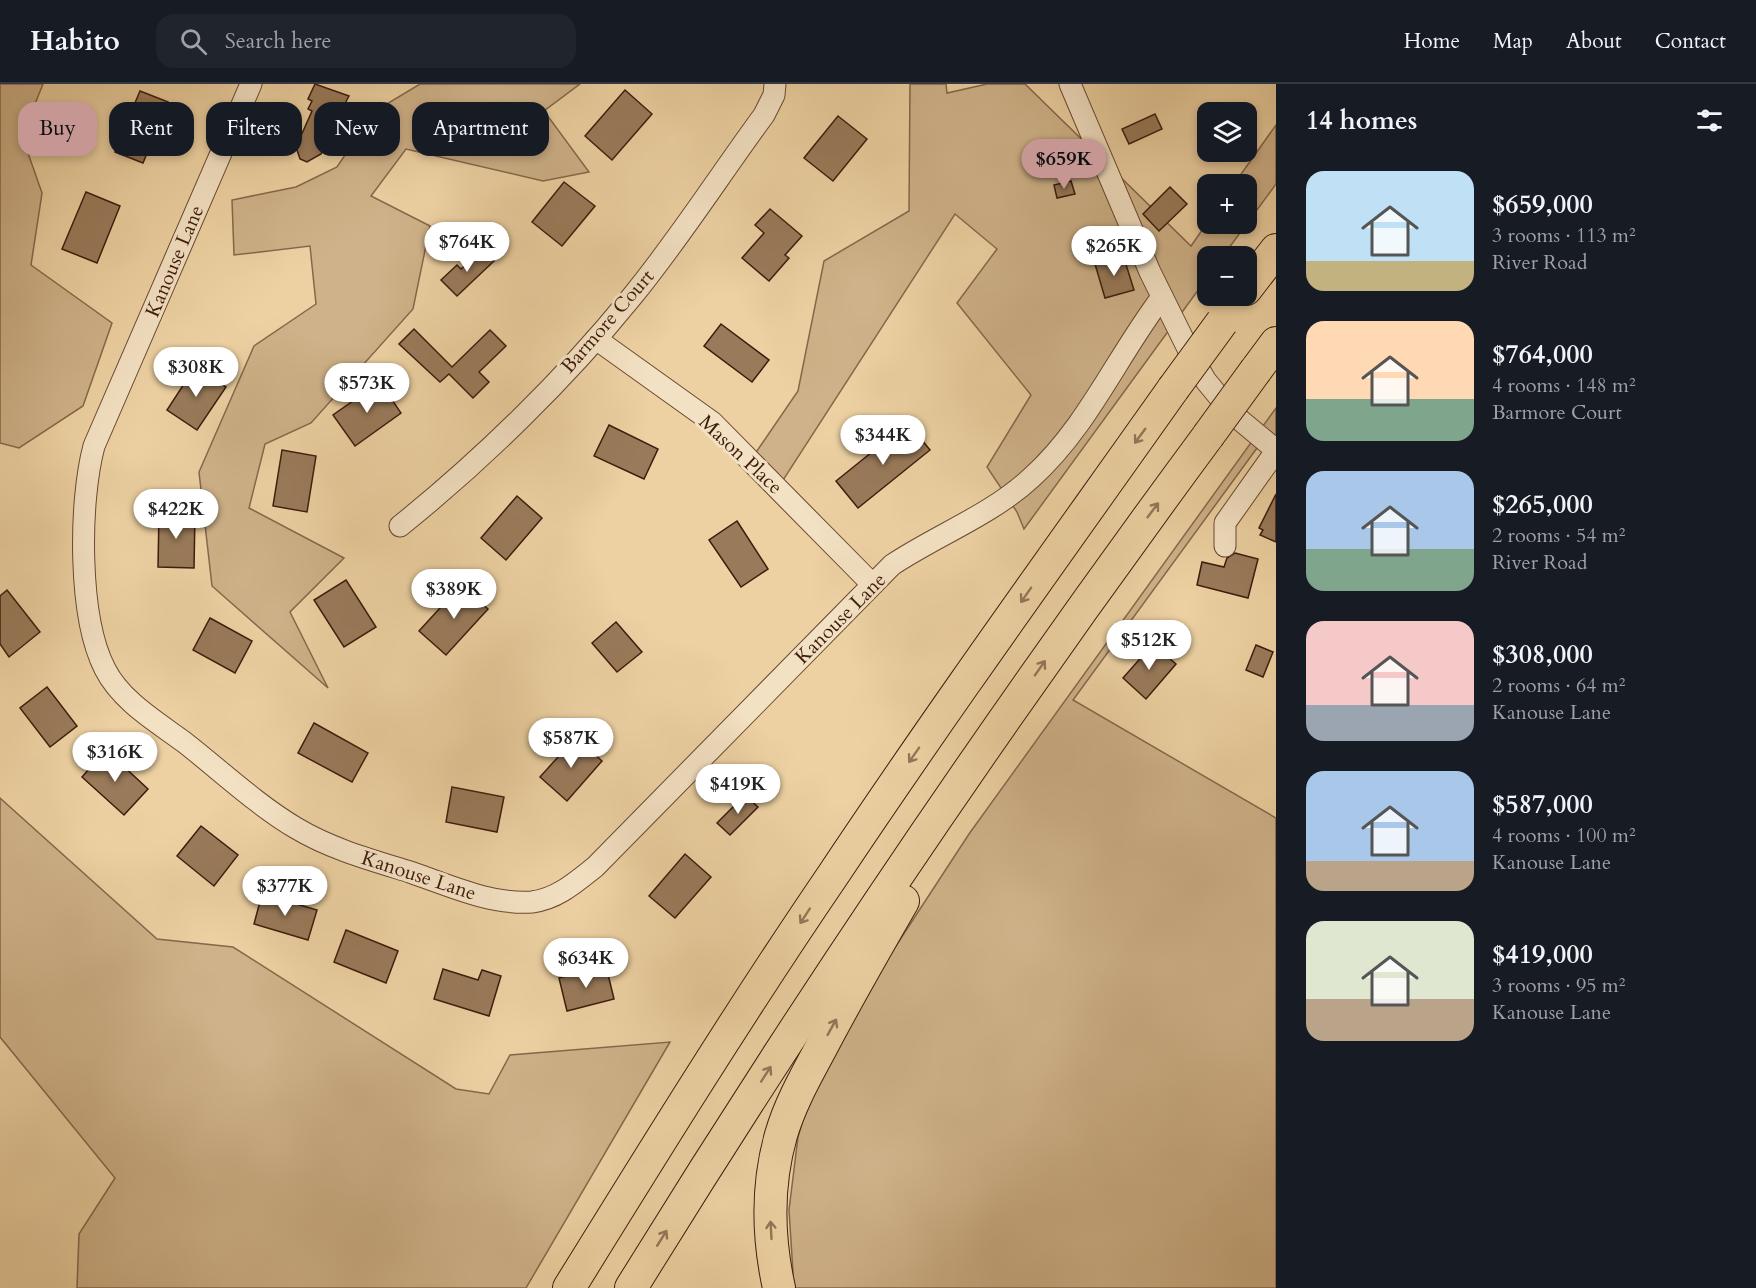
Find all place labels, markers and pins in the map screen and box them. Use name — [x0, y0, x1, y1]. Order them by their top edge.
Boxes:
pin: $659K — [1022, 139, 1106, 190]
pin: $764K — [425, 222, 509, 273]
pin: $265K — [1072, 226, 1156, 277]
pin: $308K — [154, 347, 238, 398]
pin: $573K — [325, 363, 409, 414]
pin: $344K — [841, 415, 925, 466]
pin: $422K — [134, 489, 218, 540]
pin: $389K — [412, 569, 496, 620]
pin: $512K — [1107, 620, 1191, 671]
pin: $587K — [529, 718, 613, 769]
pin: $316K — [73, 732, 157, 783]
pin: $419K — [696, 764, 780, 815]
pin: $377K — [243, 866, 327, 917]
pin: $634K — [544, 938, 628, 989]

